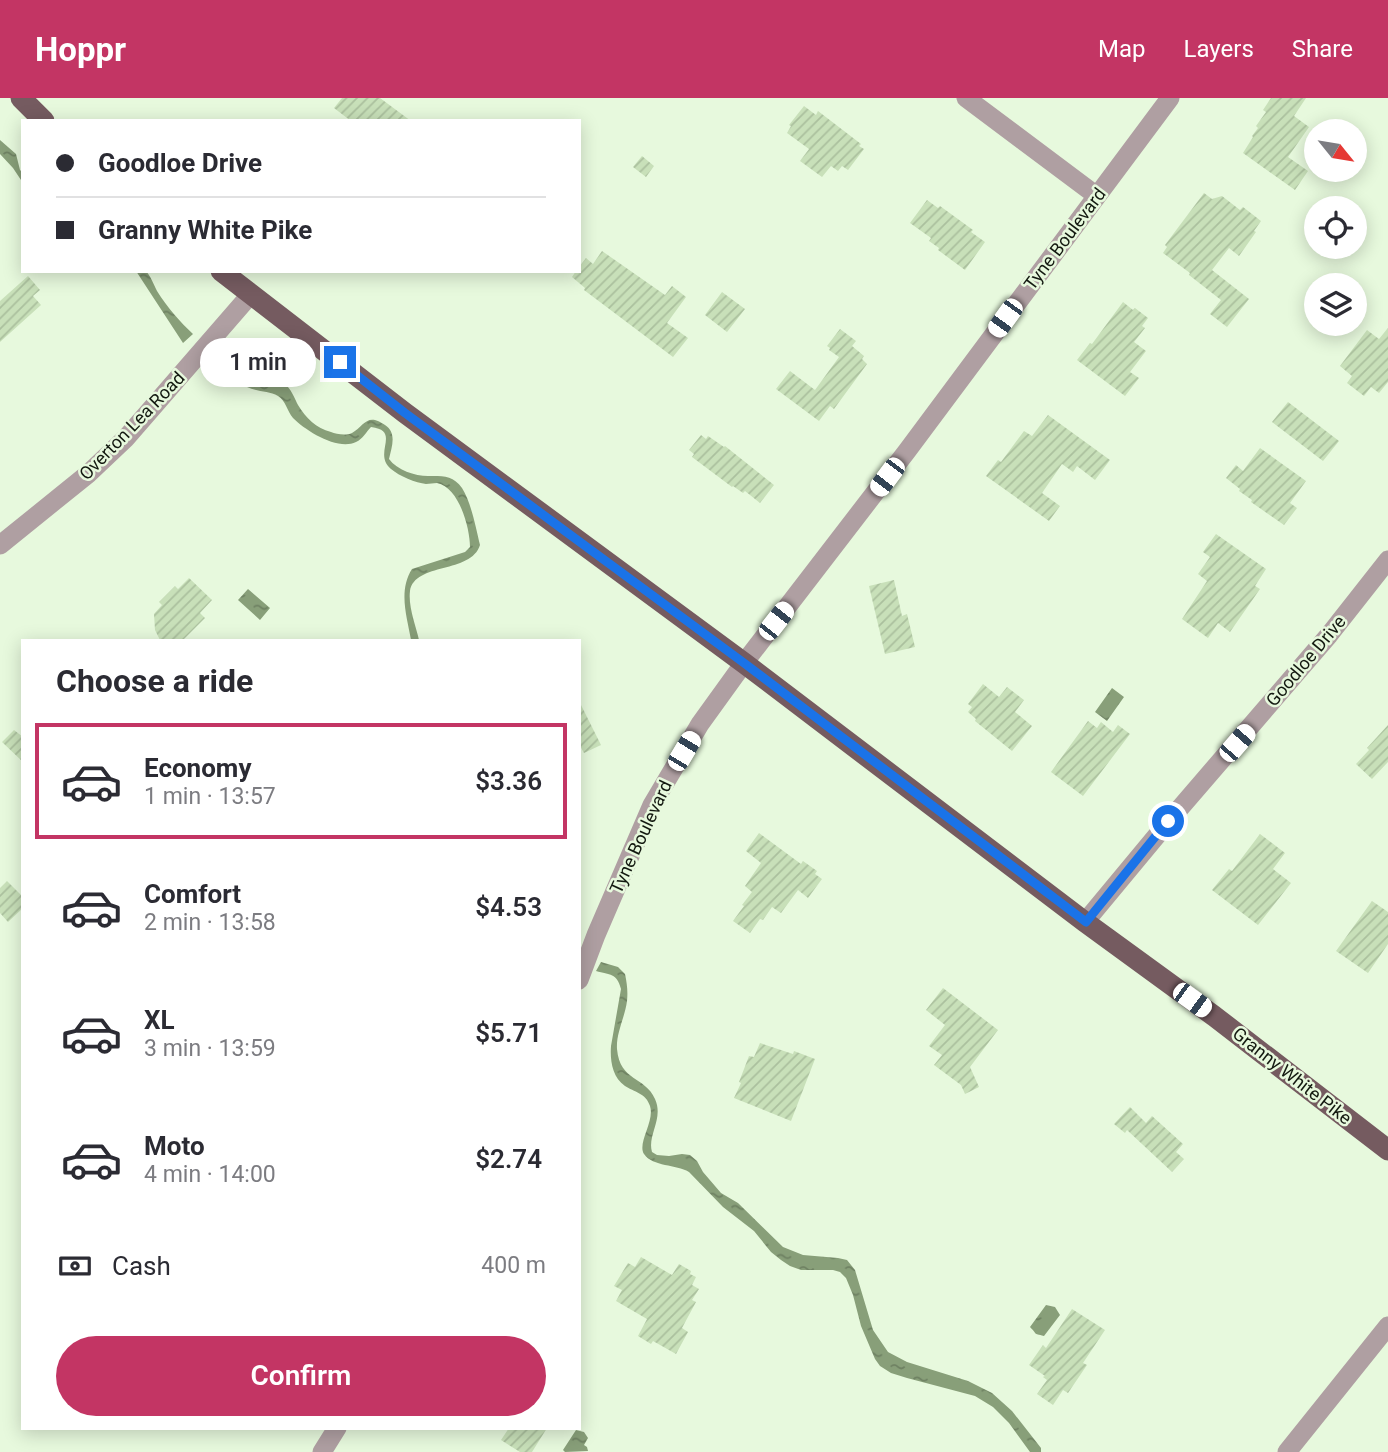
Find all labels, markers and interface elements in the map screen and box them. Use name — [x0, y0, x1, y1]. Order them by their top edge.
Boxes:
text: Hoppr — [35, 30, 126, 69]
text: Map — [1098, 35, 1146, 63]
text: Layers — [1184, 35, 1254, 63]
text: Share — [1292, 35, 1353, 63]
north arrow — [1304, 119, 1367, 182]
map controls — [1304, 119, 1367, 336]
text: Goodloe Drive — [98, 148, 262, 178]
street label: Tyne Boulevard — [1019, 184, 1110, 294]
button: locate — [1304, 196, 1367, 259]
text: Granny White Pike — [98, 215, 312, 245]
button: layers — [1304, 273, 1367, 336]
car — [985, 295, 1026, 341]
callout: 1 min — [200, 338, 316, 386]
route end — [324, 346, 356, 378]
text: 1 min — [229, 349, 287, 376]
street label: Overton Lea Road — [75, 367, 189, 484]
car — [866, 454, 909, 500]
car — [755, 598, 798, 644]
street label: Goodloe Drive — [1262, 611, 1350, 710]
text: Choose a ride — [56, 662, 253, 700]
car — [1216, 720, 1259, 766]
car — [665, 728, 704, 774]
icon: car — [60, 750, 123, 813]
text: Economy — [144, 753, 251, 783]
text: $3.36 — [475, 766, 542, 796]
street label: Tyne Boulevard — [605, 777, 676, 897]
text: 1 min · 13:57 — [144, 783, 276, 810]
route start — [1152, 805, 1184, 837]
icon: car — [60, 876, 123, 939]
text: Comfort — [144, 879, 241, 909]
text: $4.53 — [475, 892, 542, 922]
text: 2 min · 13:58 — [144, 909, 276, 936]
car — [1169, 979, 1216, 1021]
icon: car — [60, 1002, 123, 1065]
text: XL — [144, 1005, 175, 1035]
text: $5.71 — [475, 1018, 542, 1048]
street label: Granny White Pike — [1229, 1023, 1356, 1129]
text: 3 min · 13:59 — [144, 1035, 276, 1062]
icon: car — [60, 1128, 123, 1191]
text: Moto — [144, 1131, 205, 1161]
text: $2.74 — [475, 1144, 542, 1174]
text: 4 min · 14:00 — [144, 1161, 276, 1188]
icon: cash — [56, 1247, 94, 1285]
text: Cash — [112, 1251, 171, 1281]
text: 400 m — [481, 1252, 546, 1279]
button: Confirm — [56, 1336, 546, 1416]

